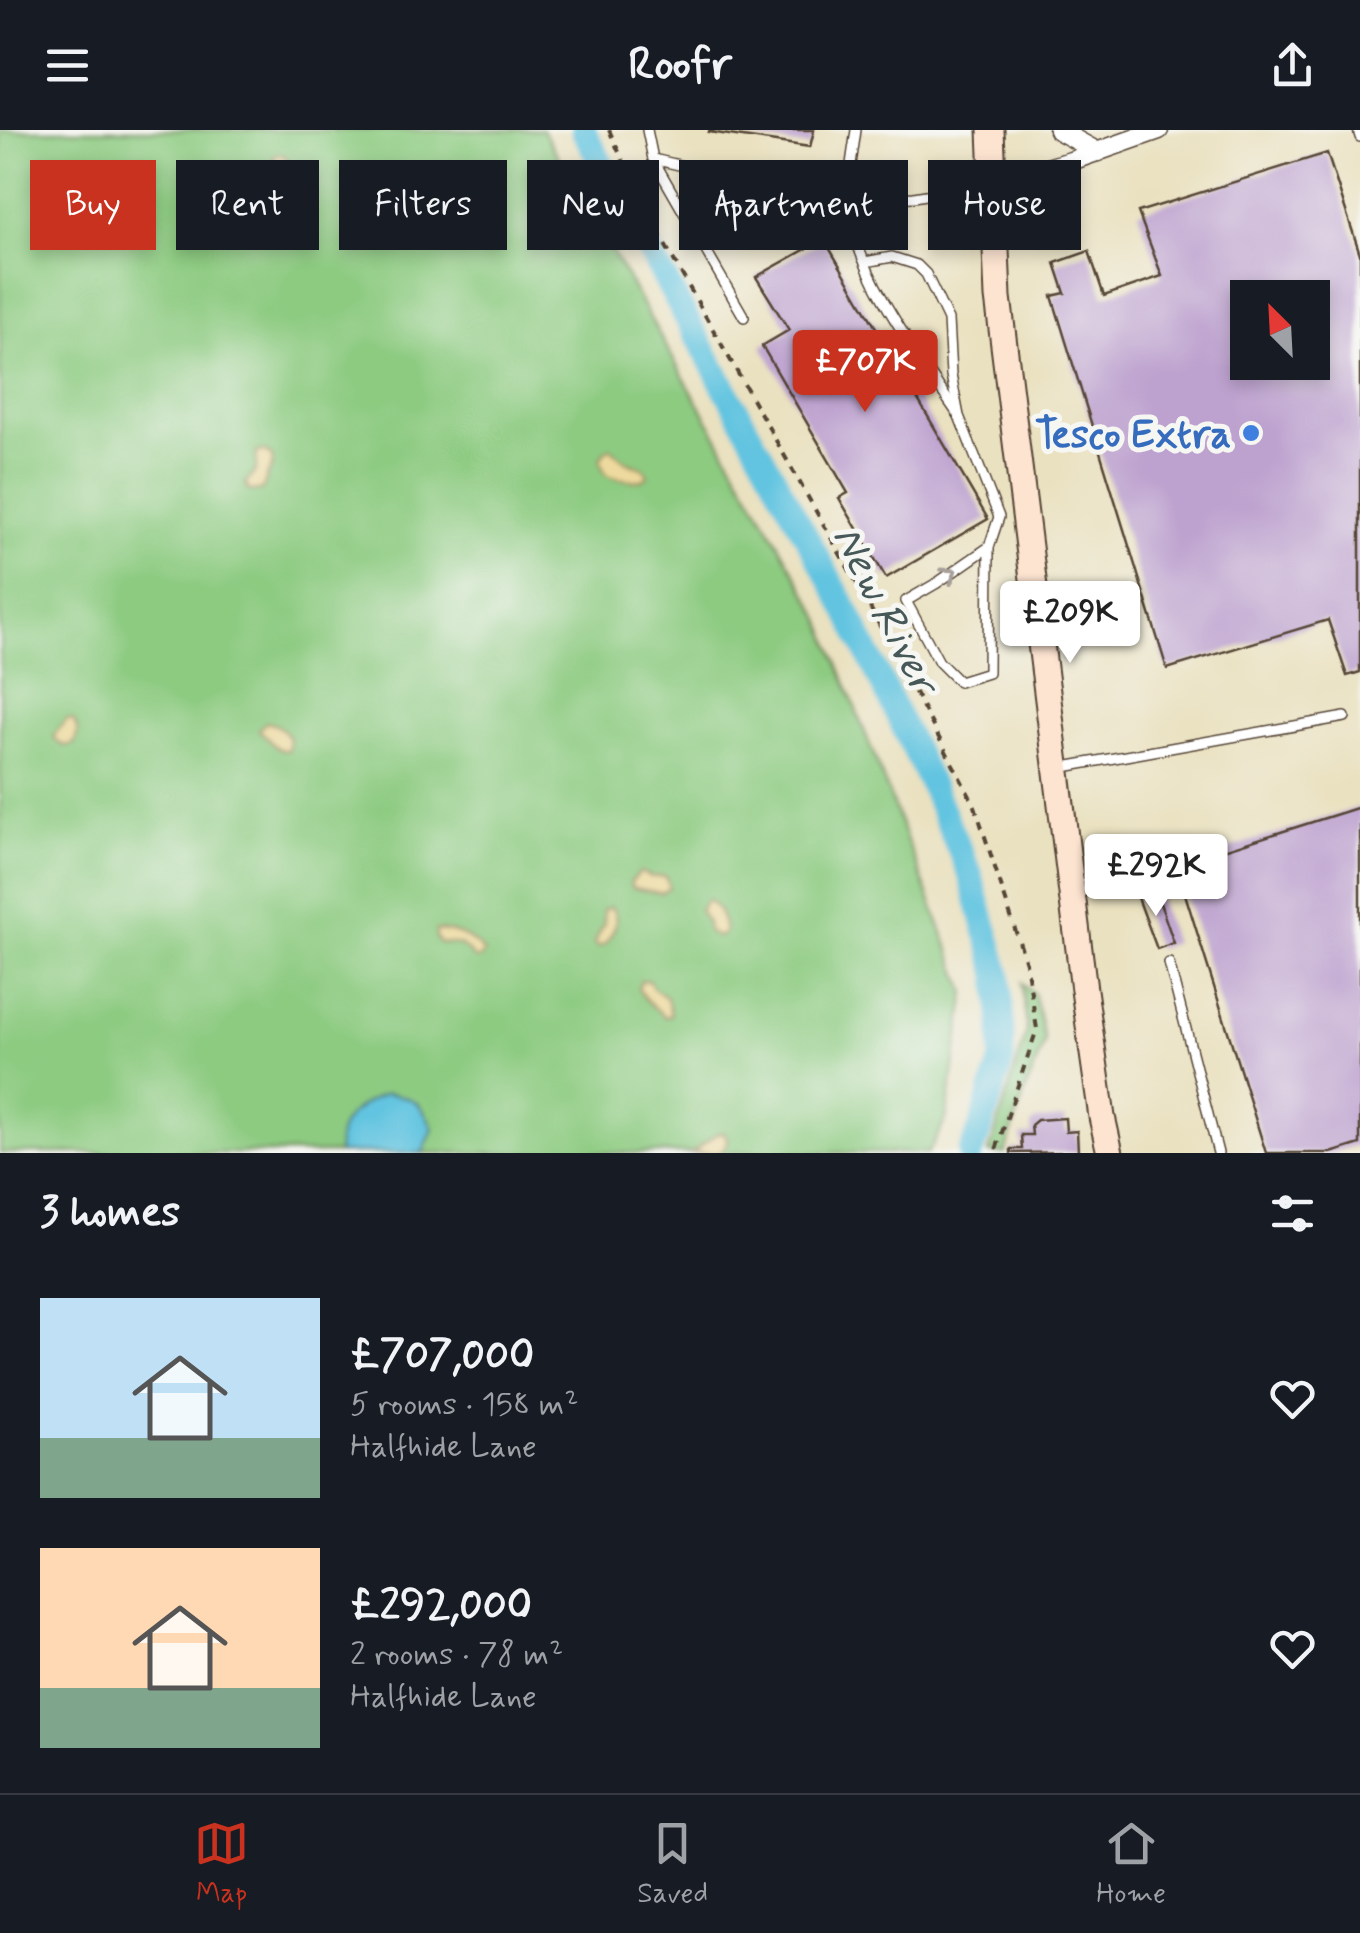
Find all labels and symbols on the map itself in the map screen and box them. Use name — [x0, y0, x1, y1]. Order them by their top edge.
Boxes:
north arrow — [1230, 280, 1330, 380]
pin: £707K — [795, 330, 935, 415]
place label: Tesco Extra — [1035, 410, 1231, 462]
marker: Tesco Extra — [1240, 422, 1262, 444]
water label: New River — [818, 517, 952, 708]
one-way arrow — [939, 568, 957, 587]
pin: £209K — [1000, 581, 1140, 666]
pin: £292K — [1086, 834, 1226, 919]

